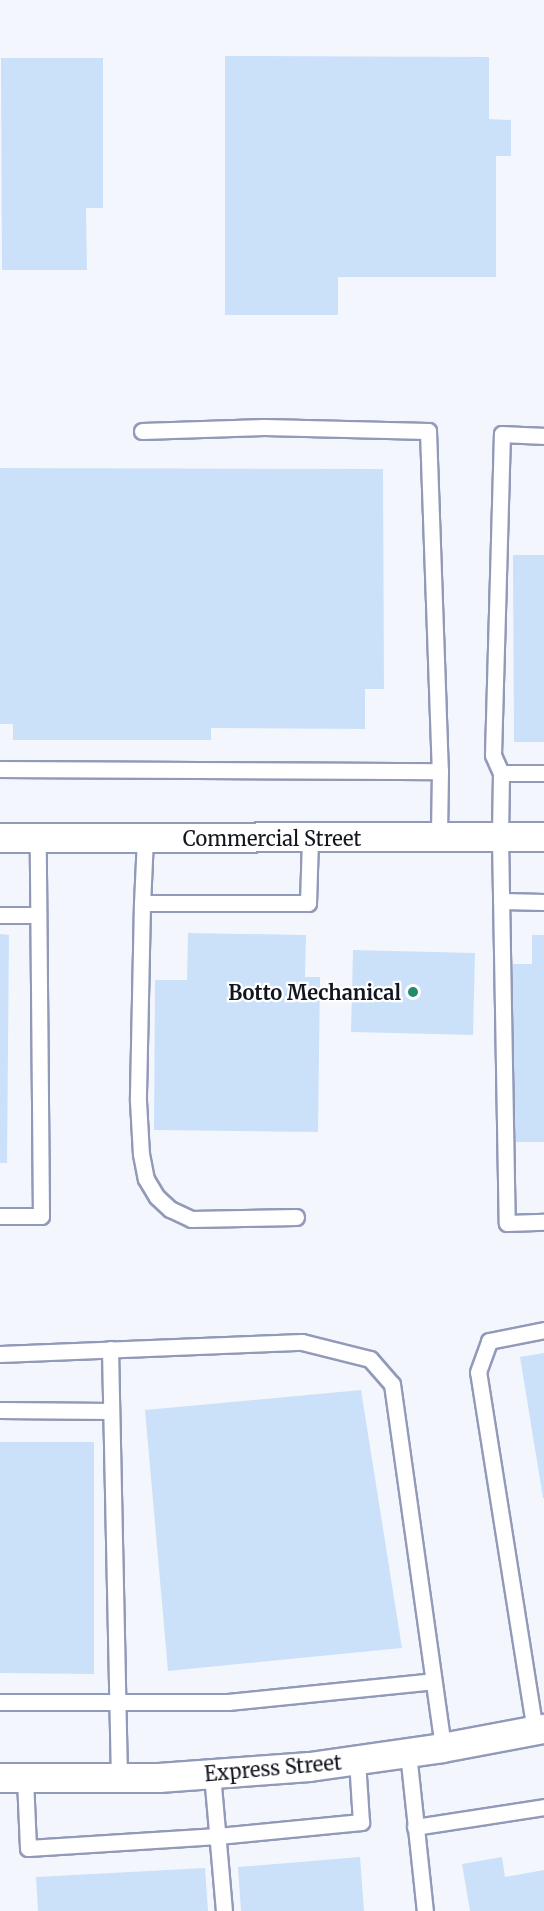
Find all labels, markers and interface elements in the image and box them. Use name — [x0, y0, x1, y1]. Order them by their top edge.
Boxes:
street label: Commercial Street — [183, 826, 361, 850]
place label: Botto Mechanical — [228, 980, 401, 1004]
marker: Botto Mechanical — [406, 985, 420, 999]
street label: Express Street — [203, 1750, 343, 1786]

